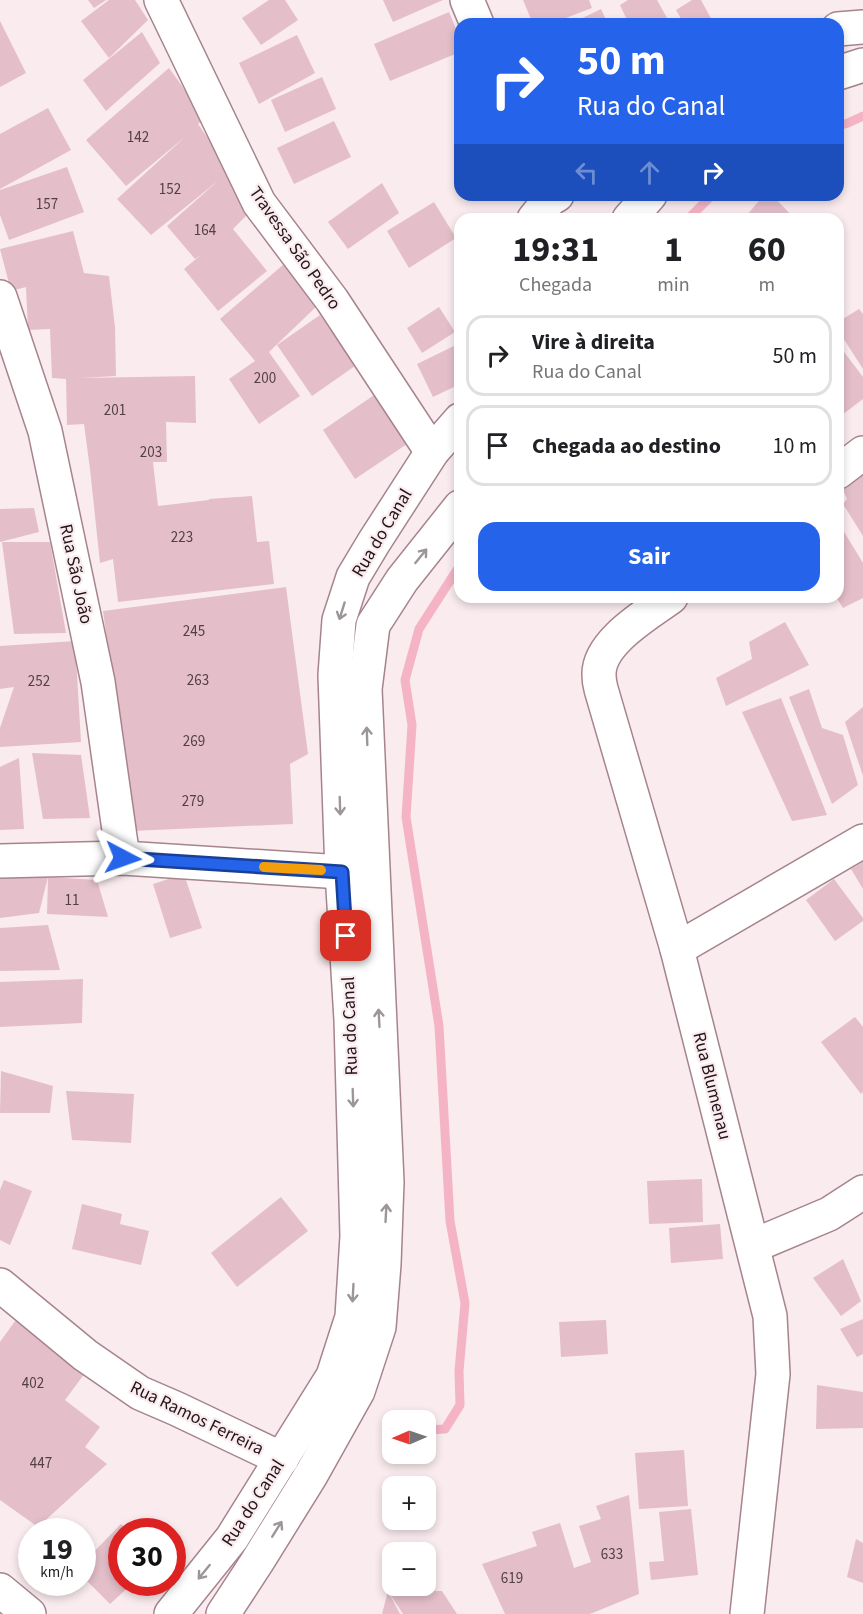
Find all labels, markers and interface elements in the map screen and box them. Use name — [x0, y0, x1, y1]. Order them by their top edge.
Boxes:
text: 50 m — [577, 31, 666, 91]
icon: right — [478, 42, 556, 120]
text: Rua do Canal — [577, 87, 725, 126]
house number: 142 — [127, 127, 149, 148]
icon: left — [570, 156, 603, 189]
icon: ahead — [633, 156, 666, 189]
icon: right — [696, 156, 729, 189]
house number: 152 — [159, 179, 181, 200]
street label: Travessa São Pedro — [243, 181, 347, 315]
house number: 157 — [36, 194, 58, 215]
house number: 164 — [194, 220, 217, 241]
text: 19:31 — [512, 224, 599, 275]
text: 1 — [664, 224, 683, 275]
text: 60 — [748, 224, 786, 275]
text: Chegada — [519, 271, 592, 299]
text: min — [657, 271, 690, 299]
text: m — [758, 271, 775, 299]
text: Vire à direita — [532, 326, 655, 358]
icon: right — [481, 339, 514, 372]
text: 50 m — [772, 340, 817, 372]
text: Rua do Canal — [532, 358, 642, 386]
house number: 200 — [254, 368, 276, 389]
house number: 201 — [104, 400, 126, 421]
icon: arrive — [481, 429, 514, 462]
text: Chegada ao destino — [532, 430, 721, 462]
text: 10 m — [772, 430, 817, 462]
house number: 203 — [140, 442, 162, 463]
street label: Rua do Canal — [346, 484, 418, 582]
street label: Rua São João — [53, 522, 99, 626]
button: Sair — [478, 522, 820, 591]
house number: 223 — [171, 527, 193, 548]
one-way arrow — [414, 549, 427, 565]
one-way arrow — [336, 601, 347, 620]
house number: 245 — [183, 621, 205, 642]
house number: 263 — [187, 670, 209, 691]
house number: 252 — [28, 671, 50, 692]
one-way arrow — [361, 726, 372, 746]
house number: 269 — [183, 731, 205, 752]
house number: 279 — [182, 791, 204, 812]
one-way arrow — [334, 795, 345, 815]
position arrow — [91, 826, 155, 890]
house number: 11 — [65, 890, 79, 911]
pin — [320, 910, 371, 961]
icon: arrive — [329, 919, 362, 952]
street label: Rua do Canal — [336, 976, 364, 1076]
one-way arrow — [374, 1008, 385, 1028]
street label: Rua Blumenau — [687, 1029, 737, 1143]
one-way arrow — [348, 1088, 359, 1108]
one-way arrow — [381, 1203, 392, 1223]
one-way arrow — [348, 1282, 359, 1302]
house number: 402 — [22, 1373, 44, 1394]
street label: Rua Ramos Ferreira — [126, 1375, 268, 1461]
north arrow — [382, 1410, 436, 1464]
map controls — [382, 1410, 436, 1596]
house number: 447 — [30, 1453, 52, 1474]
street label: Rua do Canal — [216, 1455, 290, 1551]
button: + — [382, 1476, 436, 1530]
speed limit sign: 30 — [108, 1518, 186, 1596]
one-way arrow — [272, 1521, 284, 1538]
text: 19 — [41, 1528, 73, 1571]
button: − — [382, 1542, 436, 1596]
house number: 633 — [601, 1544, 623, 1565]
text: km/h — [40, 1562, 74, 1583]
one-way arrow — [198, 1564, 211, 1580]
house number: 619 — [501, 1568, 523, 1589]

